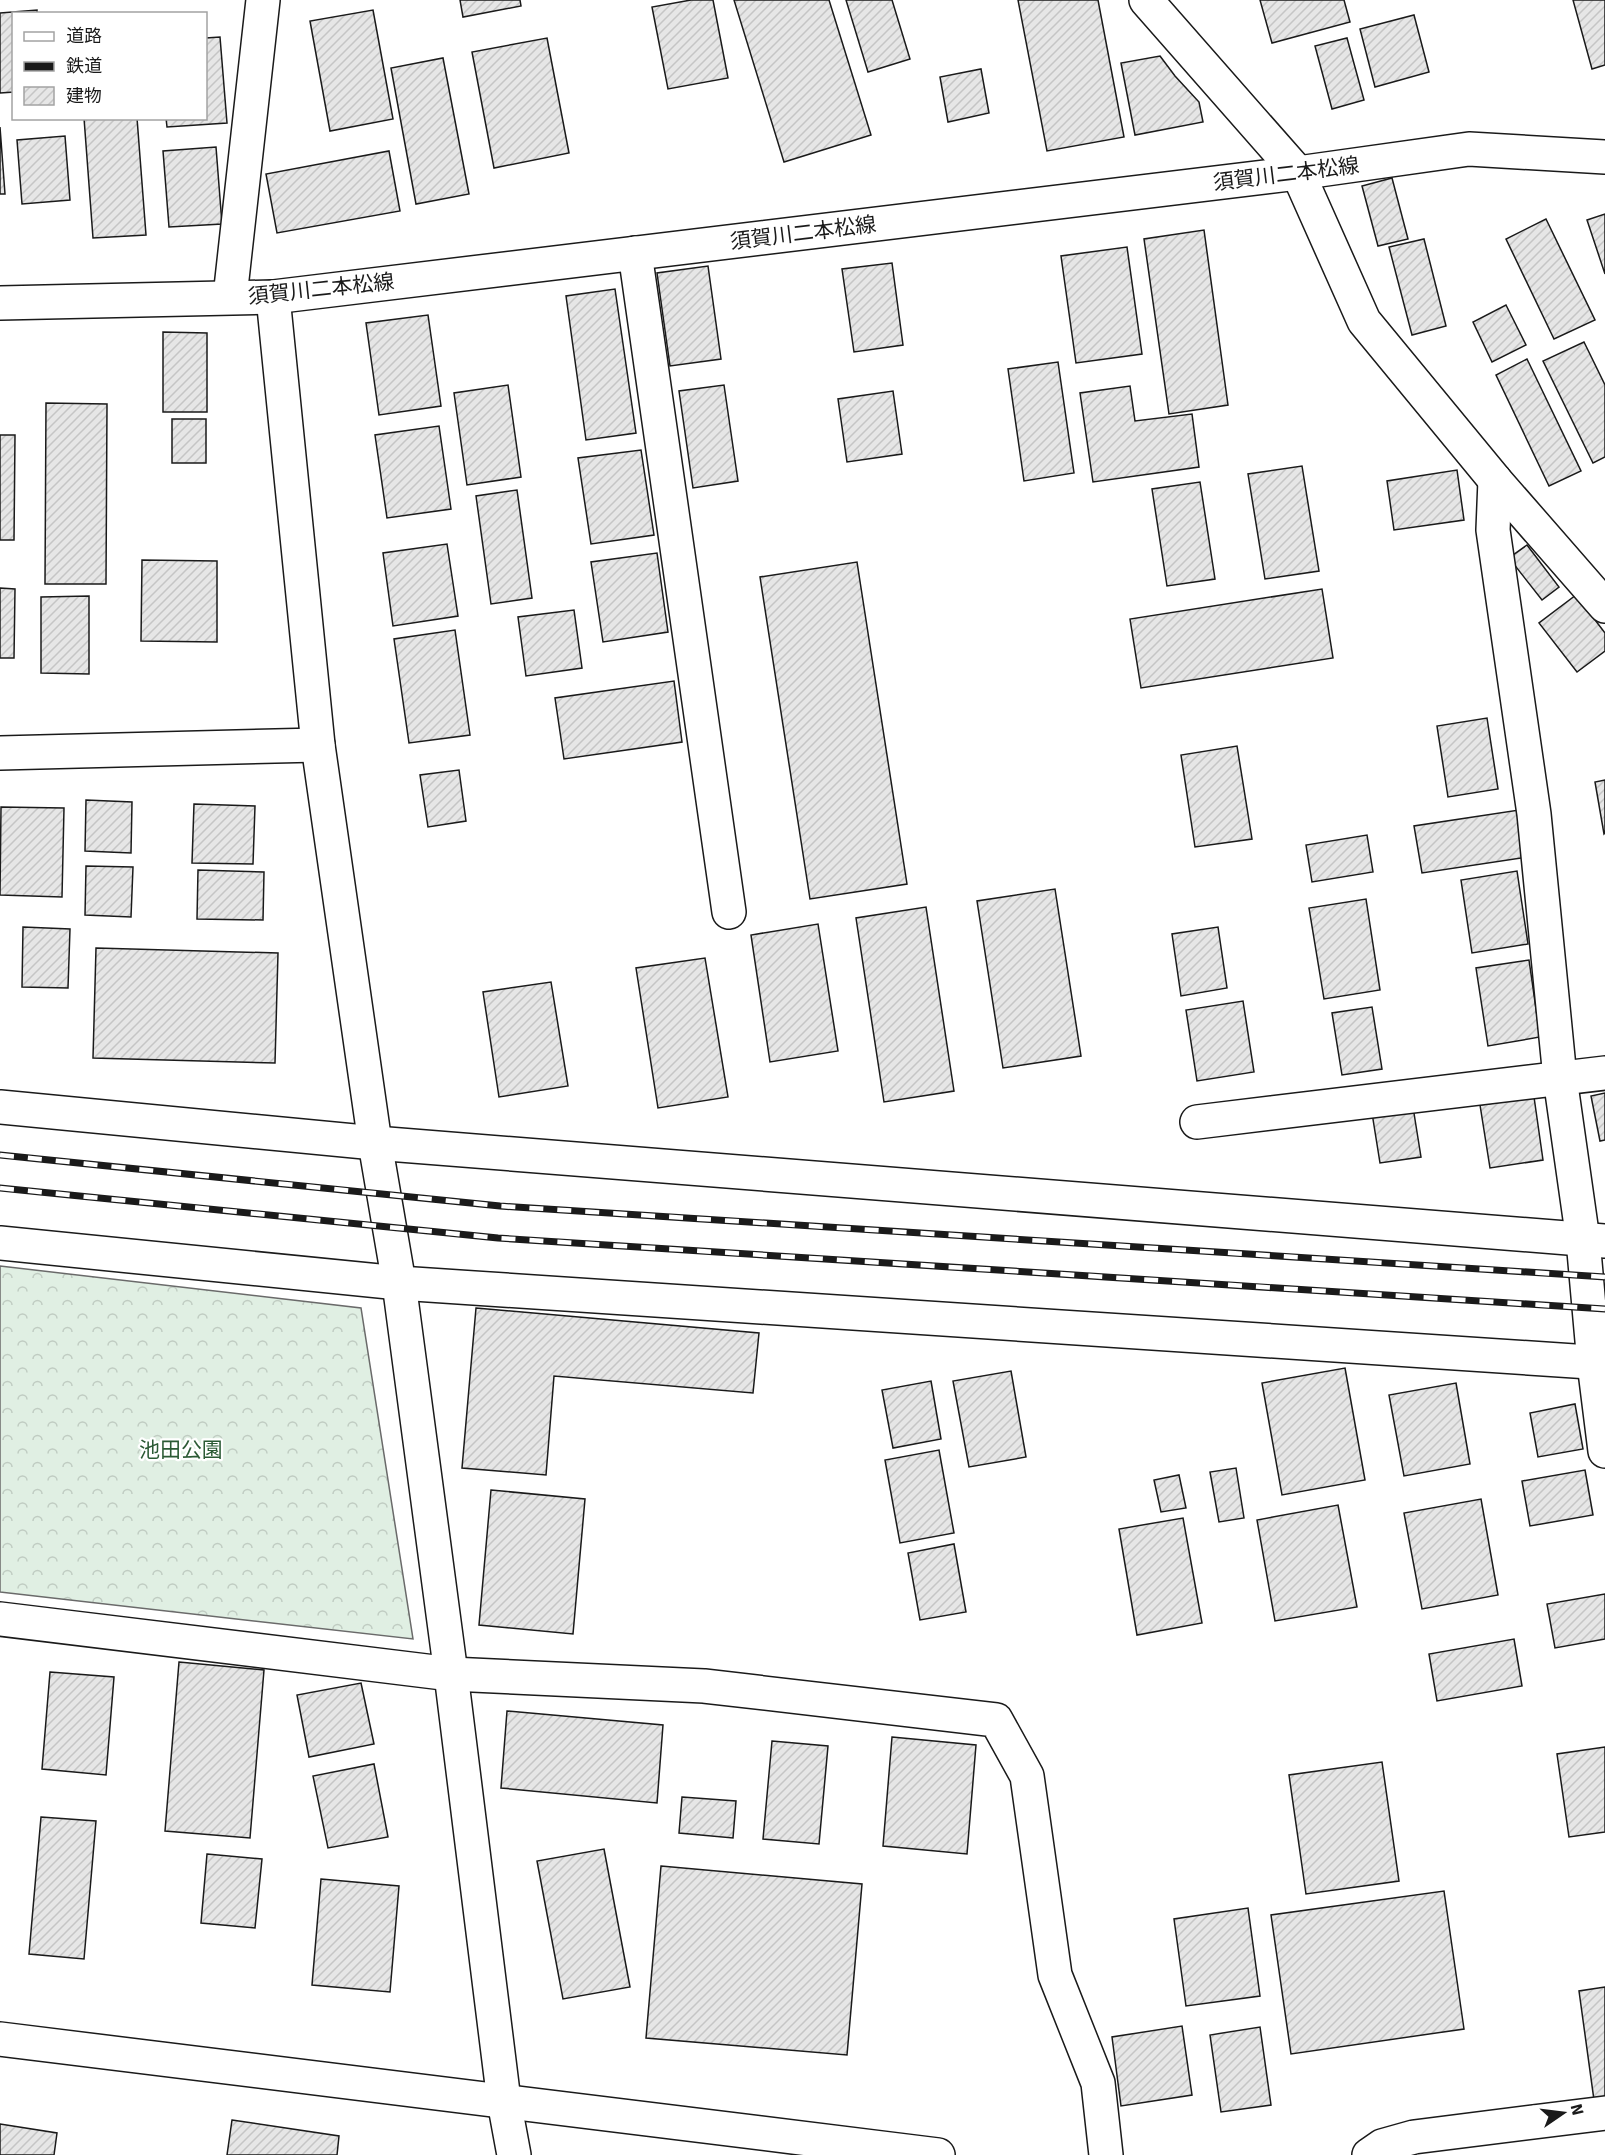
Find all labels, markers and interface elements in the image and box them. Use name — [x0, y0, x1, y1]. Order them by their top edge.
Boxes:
legend — [12, 12, 207, 120]
text: 道路 — [66, 25, 102, 47]
text: 鉄道 — [66, 55, 102, 77]
text: 建物 — [66, 85, 102, 107]
street label: 須賀川二本松線 — [1211, 152, 1361, 196]
street label: 須賀川二本松線 — [728, 211, 878, 255]
street label: 須賀川二本松線 — [247, 268, 395, 310]
park label: 池田公園 — [139, 1437, 223, 1463]
north arrow — [1533, 2083, 1593, 2143]
text: N — [1566, 2102, 1588, 2117]

